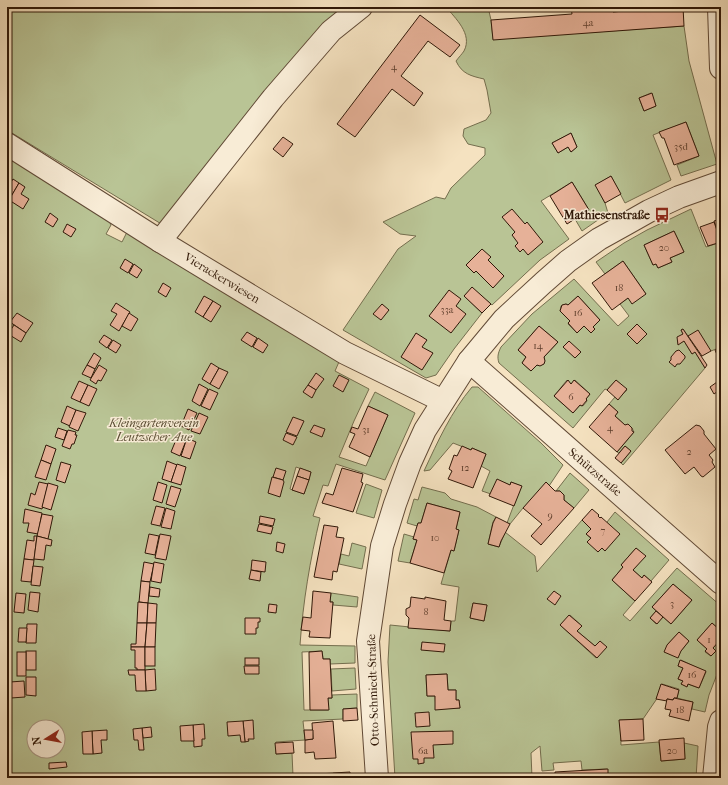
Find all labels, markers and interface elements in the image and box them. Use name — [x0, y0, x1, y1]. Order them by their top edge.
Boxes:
house number: 4a — [583, 17, 594, 29]
house number: 4 — [391, 61, 398, 73]
house number: 35d — [674, 141, 688, 153]
bus stop icon: Mathiesenstraße — [653, 206, 671, 224]
place label: Mathiesenstraße — [563, 208, 650, 222]
house number: 20 — [659, 242, 669, 254]
street label: Vierackerwiesen — [181, 249, 262, 306]
house number: 18 — [615, 282, 623, 294]
house number: 33a — [441, 304, 454, 316]
house number: 16 — [574, 307, 583, 319]
house number: 14 — [533, 340, 544, 352]
house number: 6 — [568, 391, 574, 403]
park label: Kleingartenverein Leutzscher Aue — [108, 416, 199, 444]
house number: 4 — [607, 422, 614, 434]
house number: 31 — [362, 424, 370, 436]
street label: Schützstraße — [565, 445, 625, 499]
house number: 2 — [686, 446, 692, 458]
house number: 12 — [461, 462, 469, 474]
house number: 9 — [547, 510, 553, 522]
house number: 7 — [601, 525, 606, 537]
house number: 10 — [430, 532, 440, 544]
house number: 3 — [670, 598, 674, 610]
house number: 8 — [423, 606, 429, 618]
street label: Otto-Schmiedt-Straße — [364, 634, 382, 746]
house number: 1 — [707, 634, 711, 646]
house number: 16 — [688, 669, 697, 681]
house number: 18 — [676, 704, 684, 716]
north arrow — [26, 719, 66, 759]
text: N — [29, 735, 44, 746]
house number: 6a — [418, 745, 428, 757]
house number: 20 — [667, 745, 677, 757]

